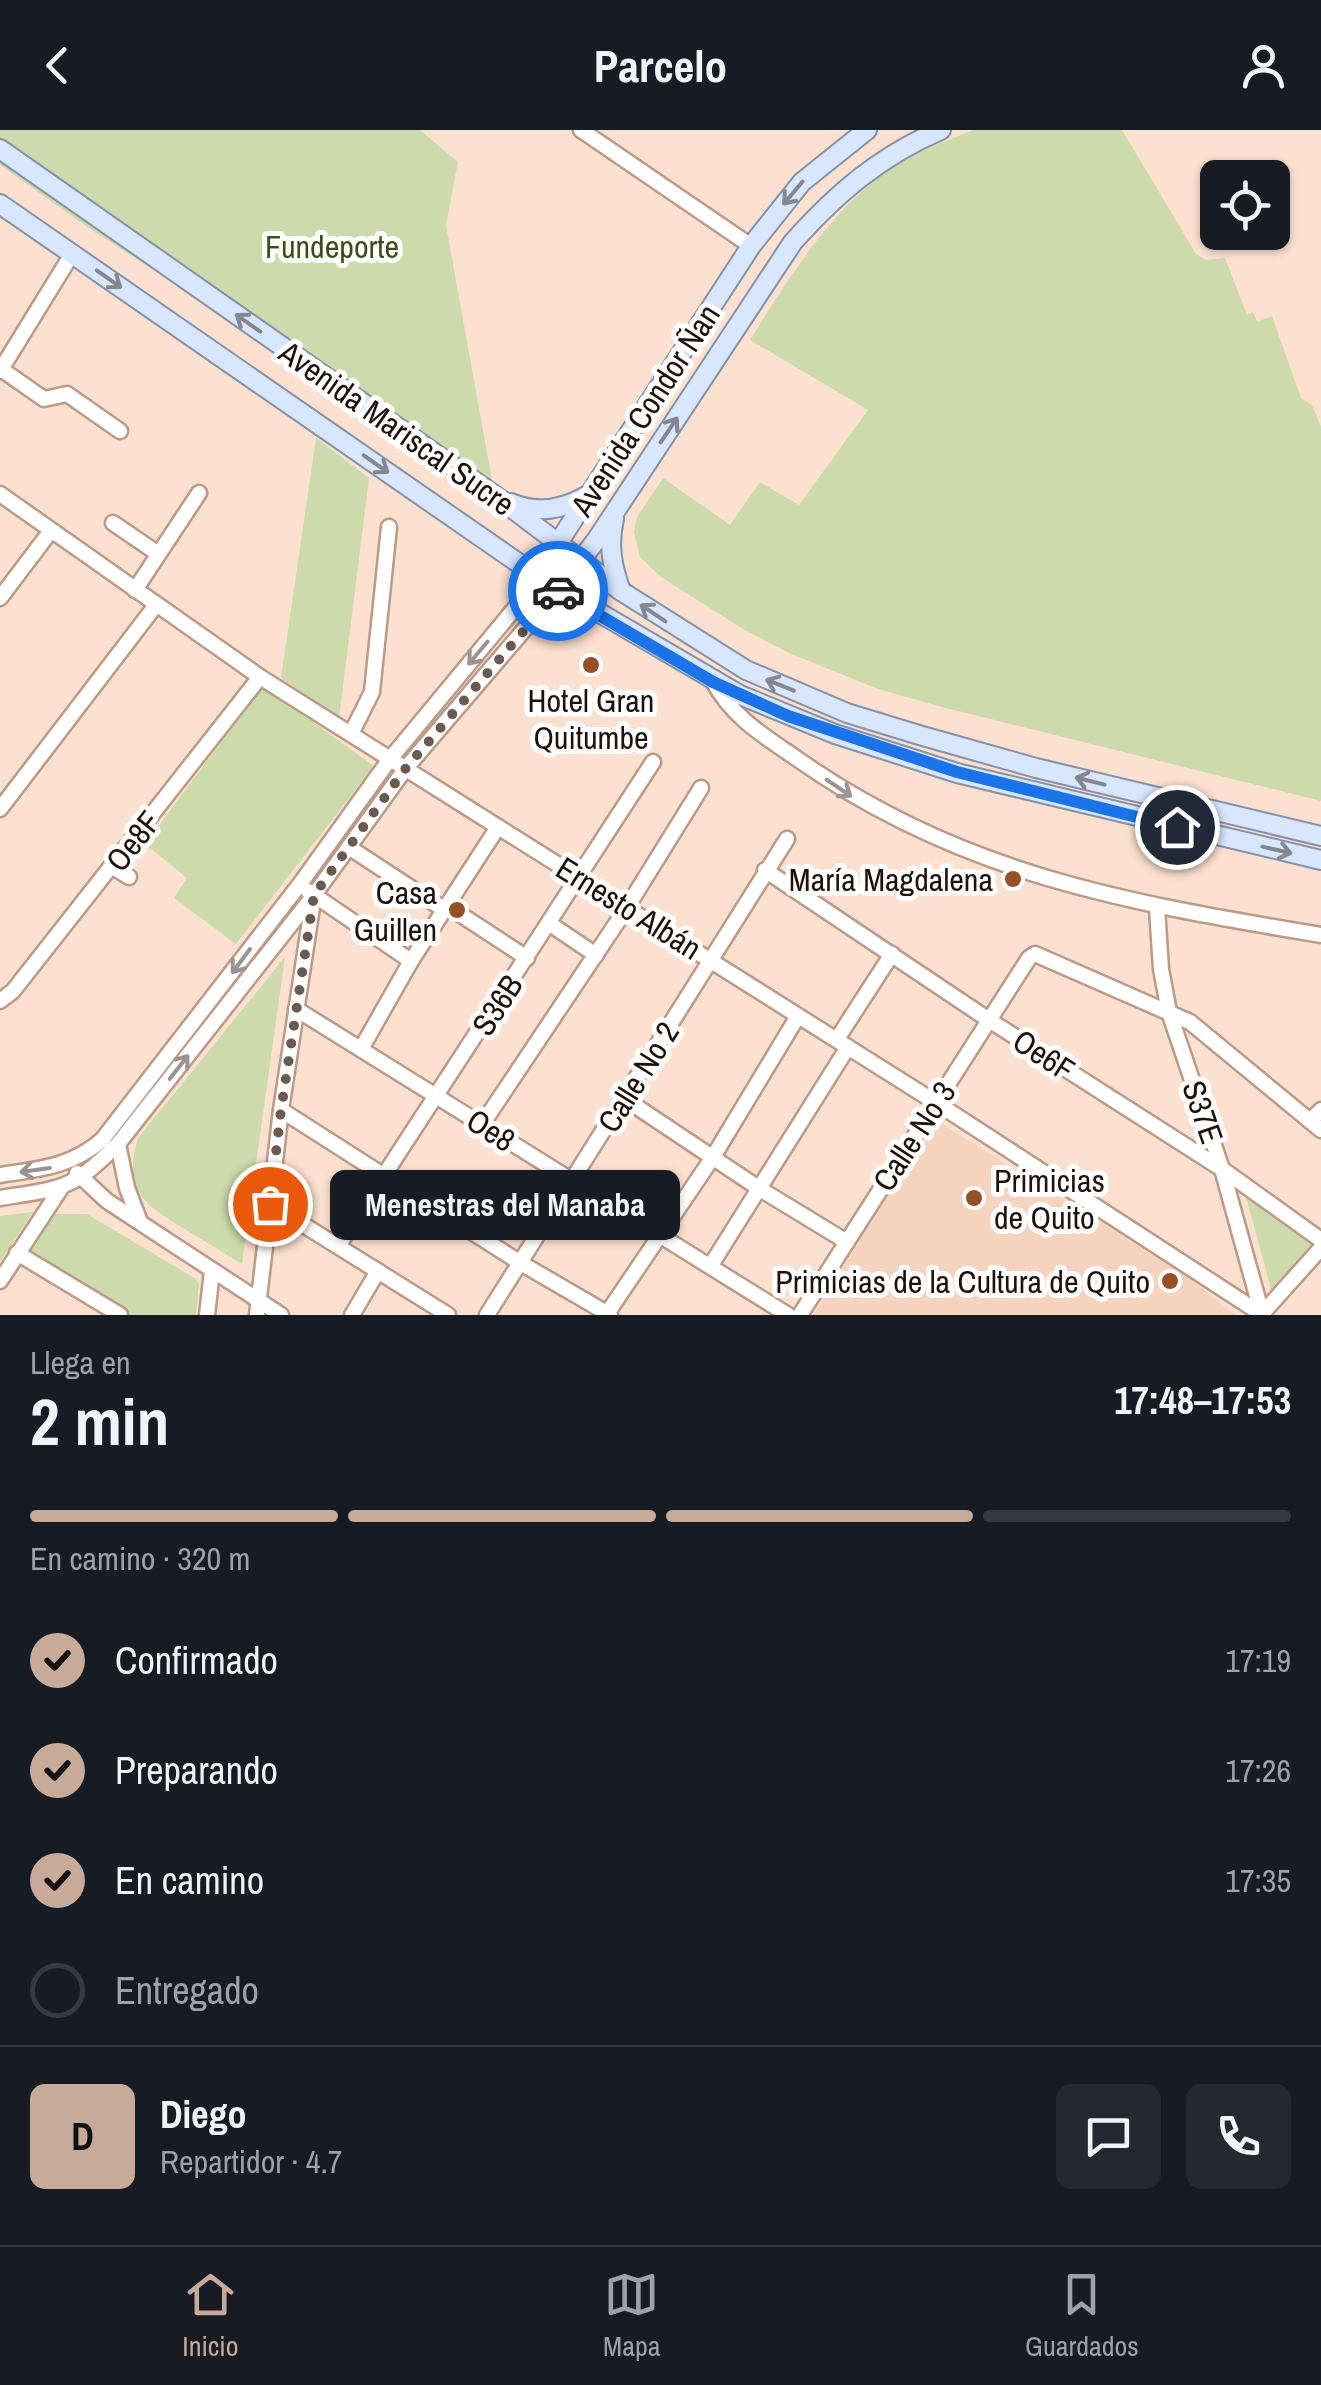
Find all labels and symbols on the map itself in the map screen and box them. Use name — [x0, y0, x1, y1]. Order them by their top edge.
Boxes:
one-way arrow — [783, 180, 805, 206]
park label: Fundeporte — [265, 225, 399, 268]
one-way arrow — [94, 268, 122, 289]
street label: Avenida Condor Ñan — [560, 296, 730, 525]
one-way arrow — [235, 313, 263, 334]
street label: Avenida Mariscal Sucre — [270, 330, 523, 525]
one-way arrow — [658, 416, 679, 444]
one-way arrow — [362, 453, 389, 474]
courier — [508, 541, 608, 641]
one-way arrow — [640, 603, 668, 624]
one-way arrow — [467, 639, 489, 665]
marker: Hotel Gran Quitumbe — [580, 654, 602, 676]
one-way arrow — [765, 674, 796, 692]
place label: Hotel Gran Quitumbe — [528, 679, 654, 759]
one-way arrow — [1075, 771, 1107, 789]
one-way arrow — [825, 777, 853, 798]
pin — [1135, 785, 1220, 870]
street label: Oe8F — [96, 802, 170, 880]
one-way arrow — [1260, 842, 1292, 860]
street label: Ernesto Albán — [548, 846, 710, 970]
place label: María Magdalena — [789, 858, 993, 901]
marker: María Magdalena — [1002, 868, 1024, 890]
place label: Casa Guillen — [354, 871, 437, 951]
marker: Casa Guillen — [446, 899, 468, 921]
one-way arrow — [230, 947, 251, 974]
street label: S36B — [461, 966, 533, 1044]
street label: Calle No 2 — [587, 1014, 689, 1140]
street label: Oe6F — [1005, 1019, 1083, 1091]
one-way arrow — [168, 1054, 189, 1081]
street label: Calle No 3 — [863, 1073, 965, 1199]
street label: S37E — [1172, 1075, 1234, 1149]
street label: Oe8 — [459, 1099, 523, 1161]
place label: Primicias de Quito — [994, 1159, 1105, 1239]
one-way arrow — [20, 1161, 52, 1179]
pin — [228, 1162, 313, 1247]
callout: Menestras del Manaba — [330, 1169, 680, 1239]
marker: Primicias de Quito — [963, 1187, 985, 1209]
place label: Primicias de la Cultura de Quito — [775, 1260, 1150, 1303]
marker: Primicias de la Cultura de Quito — [1159, 1270, 1181, 1292]

